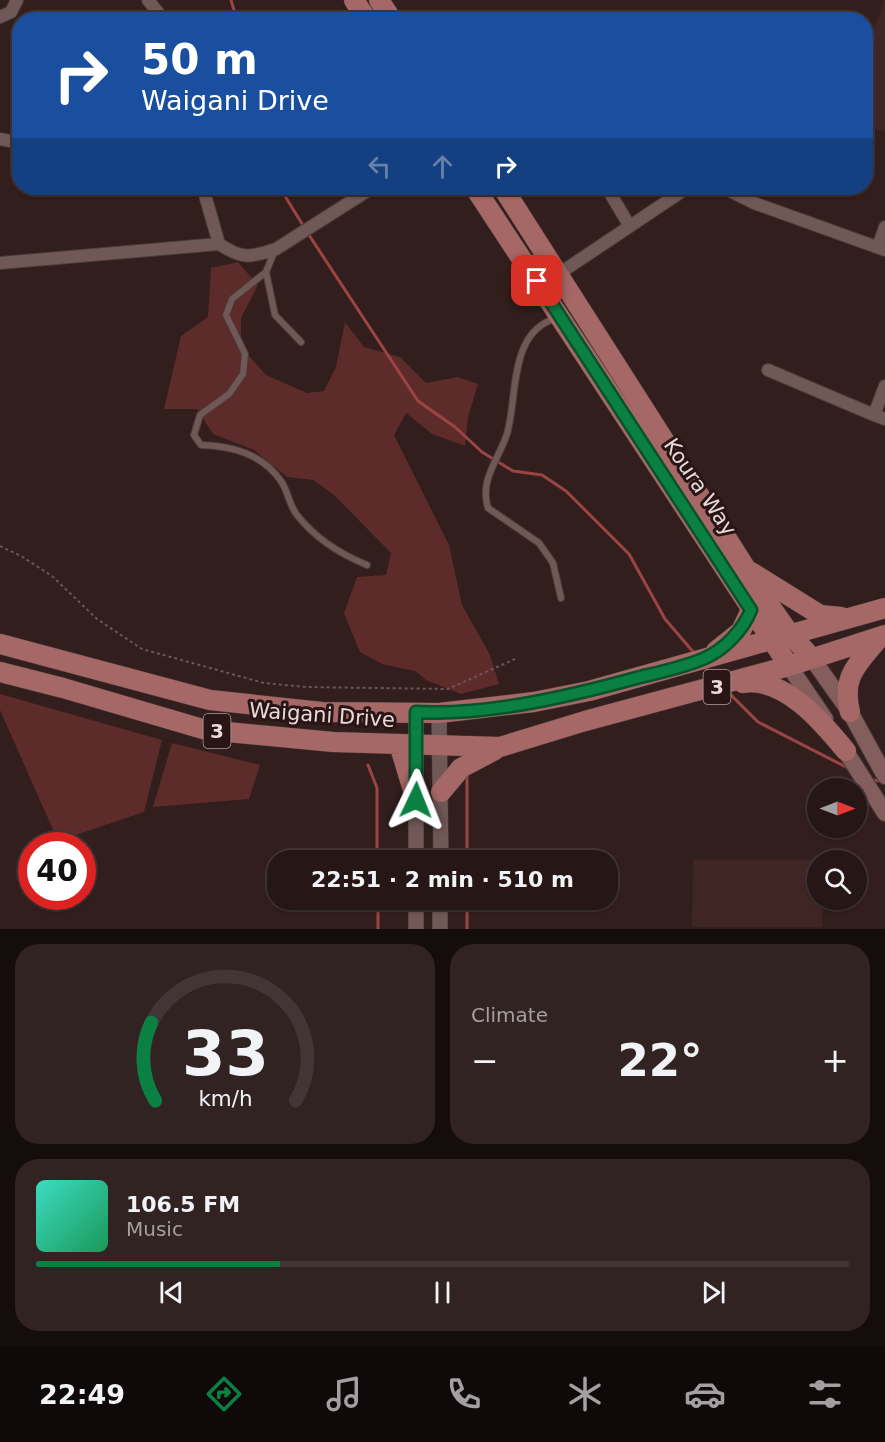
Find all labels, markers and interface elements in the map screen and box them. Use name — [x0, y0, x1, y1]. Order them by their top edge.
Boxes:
text: 50 m — [141, 35, 258, 84]
icon: right — [42, 36, 120, 114]
text: Waigani Drive — [141, 85, 329, 116]
icon: left — [363, 150, 396, 183]
icon: ahead — [426, 150, 459, 183]
icon: right — [489, 150, 522, 183]
pin — [511, 255, 562, 306]
icon: arrive — [520, 264, 553, 297]
street label: Koura Way — [659, 434, 741, 540]
road number: 3 — [704, 670, 730, 704]
street label: Waigani Drive — [248, 698, 396, 732]
road number: 3 — [204, 714, 230, 748]
position arrow — [384, 768, 448, 832]
north arrow — [807, 778, 867, 838]
map controls — [807, 778, 867, 910]
speed limit sign: 40 — [18, 832, 96, 910]
button: search — [807, 850, 867, 910]
text: 22:51 · 2 min · 510 m — [311, 867, 574, 892]
text: Climate — [471, 1003, 548, 1027]
text: 33 — [182, 1017, 268, 1090]
text: 22° — [617, 1034, 703, 1087]
text: − — [471, 1041, 499, 1080]
text: + — [821, 1041, 849, 1080]
text: km/h — [198, 1086, 252, 1111]
text: 106.5 FM — [126, 1192, 240, 1217]
text: Music — [126, 1217, 183, 1241]
icon: previous — [155, 1276, 188, 1309]
icon: pause — [426, 1276, 459, 1309]
icon: next — [697, 1276, 730, 1309]
icon: directions — [203, 1373, 245, 1415]
icon: music — [323, 1373, 365, 1415]
icon: phone — [443, 1373, 485, 1415]
icon: climate — [564, 1373, 606, 1415]
icon: car — [684, 1373, 726, 1415]
icon: filters — [804, 1373, 846, 1415]
text: 22:49 — [39, 1379, 125, 1410]

